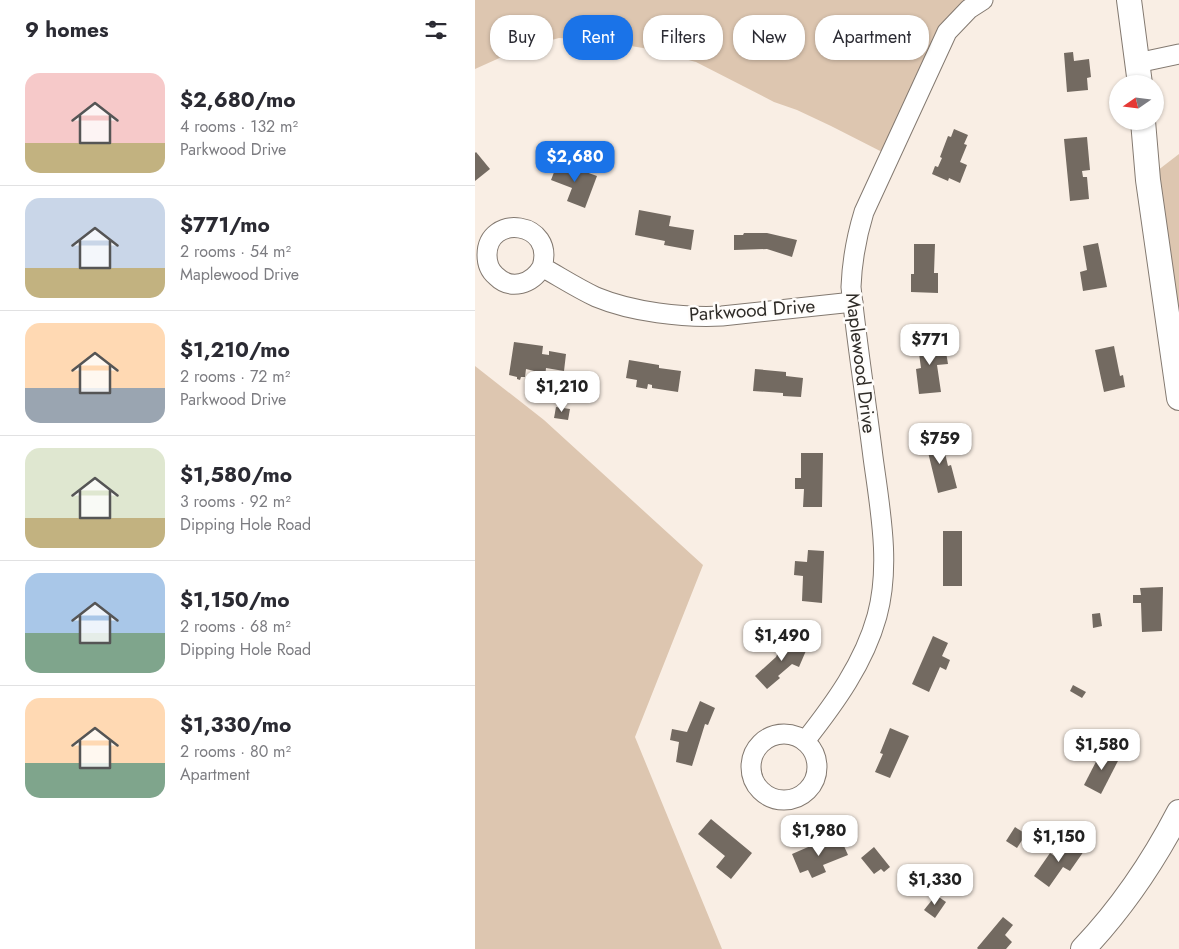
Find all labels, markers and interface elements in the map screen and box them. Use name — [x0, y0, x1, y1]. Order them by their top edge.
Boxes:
text: 9 homes — [25, 15, 109, 45]
chip: Buy — [490, 15, 553, 60]
chip: Rent — [563, 15, 633, 60]
chip: Filters — [643, 15, 723, 60]
chip: New — [733, 15, 805, 60]
chip: Apartment — [815, 15, 929, 60]
icon: filters — [422, 16, 450, 44]
north arrow — [1109, 75, 1164, 130]
map controls — [1109, 75, 1164, 130]
text: $2,680/mo — [180, 85, 296, 115]
icon: home — [65, 93, 125, 153]
text: 4 rooms · 132 m² — [180, 115, 298, 138]
text: Parkwood Drive — [180, 138, 286, 161]
pin: $2,680 — [534, 140, 616, 183]
text: $2,680 — [547, 145, 603, 168]
text: $771/mo — [180, 210, 270, 240]
icon: home — [65, 218, 125, 278]
text: 2 rooms · 54 m² — [180, 240, 291, 263]
text: Maplewood Drive — [180, 263, 299, 286]
street label: Maplewood Drive — [839, 291, 883, 435]
street label: Parkwood Drive — [688, 292, 816, 328]
pin: $771 — [900, 324, 960, 366]
text: $771 — [911, 328, 949, 351]
text: $1,210/mo — [180, 335, 290, 365]
icon: home — [65, 343, 125, 403]
text: 2 rooms · 72 m² — [180, 365, 290, 388]
pin: $1,210 — [521, 370, 603, 413]
text: $1,210 — [536, 375, 588, 398]
text: Parkwood Drive — [180, 388, 286, 411]
pin: $759 — [910, 422, 970, 465]
text: $759 — [920, 427, 960, 450]
text: $1,580/mo — [180, 460, 292, 490]
icon: home — [65, 468, 125, 528]
text: 3 rooms · 92 m² — [180, 490, 291, 513]
text: Dipping Hole Road — [180, 513, 311, 536]
text: $1,150/mo — [180, 585, 290, 615]
icon: home — [65, 593, 125, 653]
text: 2 rooms · 68 m² — [180, 615, 291, 638]
pin: $1,490 — [741, 620, 823, 662]
text: $1,490 — [754, 624, 810, 647]
text: Dipping Hole Road — [180, 638, 311, 661]
text: $1,330/mo — [180, 710, 291, 740]
icon: home — [65, 718, 125, 778]
pin: $1,580 — [1061, 728, 1143, 771]
text: $1,580 — [1075, 733, 1129, 756]
text: 2 rooms · 80 m² — [180, 740, 291, 763]
text: Apartment — [180, 763, 250, 786]
pin: $1,980 — [778, 814, 860, 857]
text: $1,980 — [792, 819, 846, 842]
pin: $1,150 — [1018, 820, 1100, 863]
text: $1,150 — [1033, 825, 1085, 848]
pin: $1,330 — [894, 864, 976, 906]
text: $1,330 — [908, 868, 962, 891]

